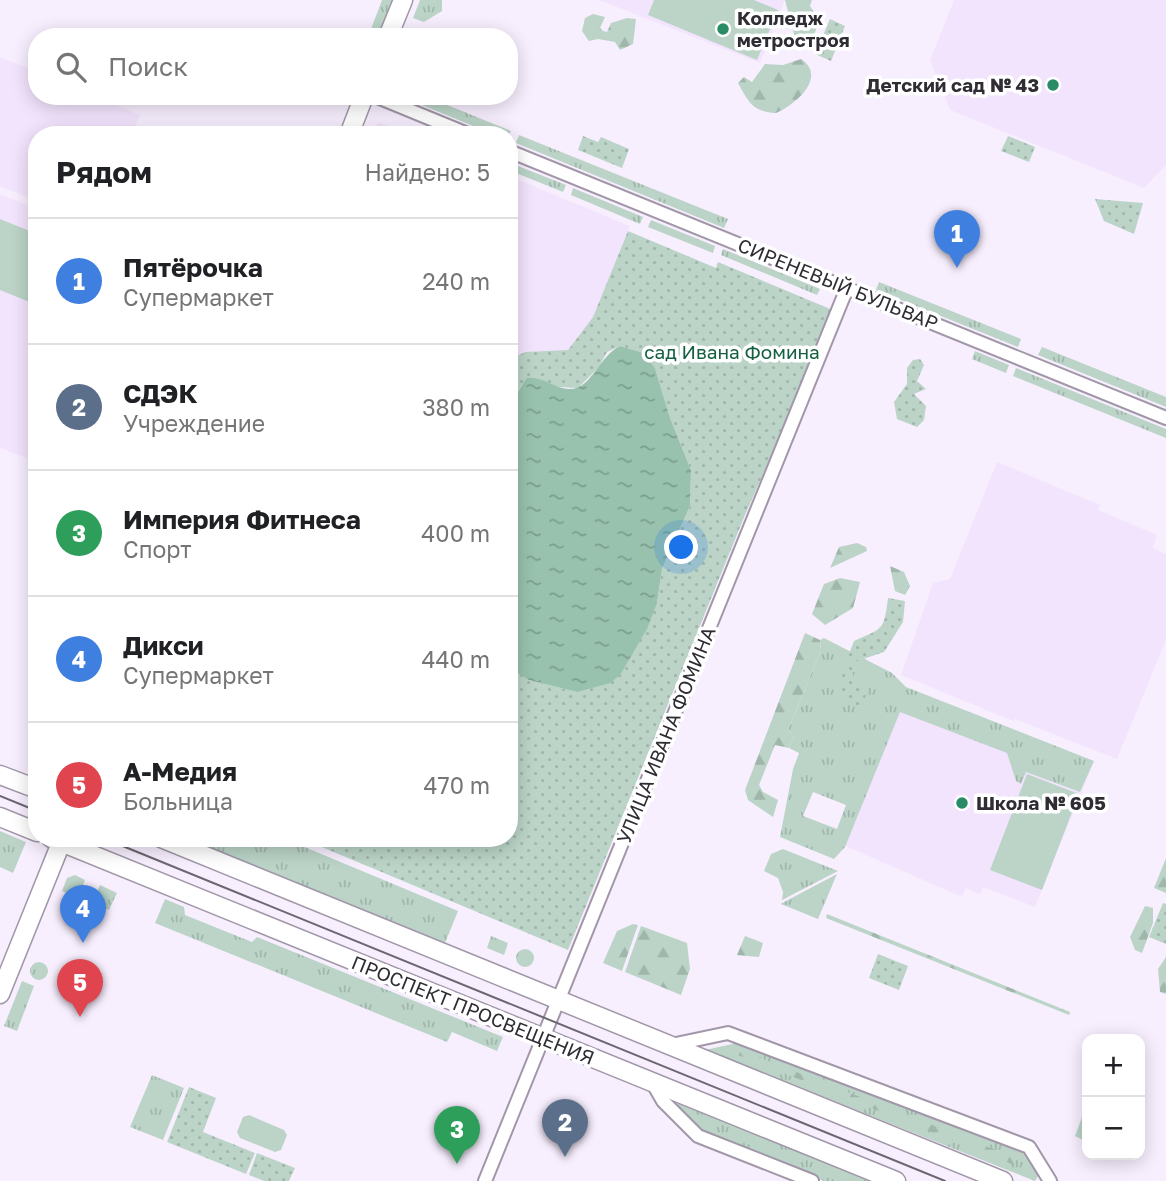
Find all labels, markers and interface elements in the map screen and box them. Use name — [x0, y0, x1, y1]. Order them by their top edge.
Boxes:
place label: Колледж метростроя — [737, 6, 850, 51]
marker: Колледж метростроя — [715, 21, 731, 37]
search box — [28, 28, 518, 105]
icon: search — [52, 48, 90, 86]
text: Поиск — [108, 51, 188, 82]
place label: Детский сад № 43 — [866, 73, 1039, 96]
marker: Детский сад № 43 — [1045, 77, 1061, 93]
text: Рядом — [56, 154, 152, 190]
text: Найдено: 5 — [364, 158, 490, 186]
pin: 1 — [934, 210, 980, 268]
street label: СИРЕНЕВЫЙ БУЛЬВАР — [735, 233, 942, 334]
text: Пятёрочка — [123, 252, 263, 283]
text: 1 — [73, 267, 85, 295]
text: 240 m — [422, 267, 490, 295]
text: Супермаркет — [123, 283, 274, 311]
park label: сад Ивана Фомина — [644, 340, 820, 363]
text: СДЭК — [123, 378, 198, 409]
text: 2 — [72, 393, 86, 421]
text: 380 m — [422, 393, 490, 421]
text: Учреждение — [123, 409, 265, 437]
text: Империя Фитнеса — [123, 504, 361, 535]
text: 3 — [72, 519, 86, 547]
text: 400 m — [421, 519, 490, 547]
your location — [664, 530, 698, 564]
text: Спорт — [123, 535, 191, 563]
street label: УЛИЦА ИВАНА ФОМИНА — [611, 623, 720, 847]
text: Дикси — [123, 630, 204, 661]
text: 4 — [72, 645, 86, 673]
text: 440 m — [422, 645, 490, 673]
text: Супермаркет — [123, 661, 274, 689]
text: А-Медия — [123, 756, 237, 787]
text: 5 — [72, 771, 86, 799]
text: 470 m — [423, 771, 490, 799]
text: Больница — [123, 787, 233, 815]
place label: Школа № 605 — [976, 791, 1106, 814]
marker: Школа № 605 — [954, 795, 970, 811]
pin: 4 — [60, 885, 106, 943]
street label: ПРОСПЕКТ ПРОСВЕЩЕНИЯ — [348, 950, 598, 1069]
pin: 5 — [57, 959, 103, 1017]
map controls — [1082, 1034, 1145, 1160]
button: + — [1082, 1034, 1145, 1097]
button: − — [1082, 1097, 1145, 1160]
pin: 2 — [542, 1099, 588, 1157]
pin: 3 — [434, 1106, 480, 1164]

